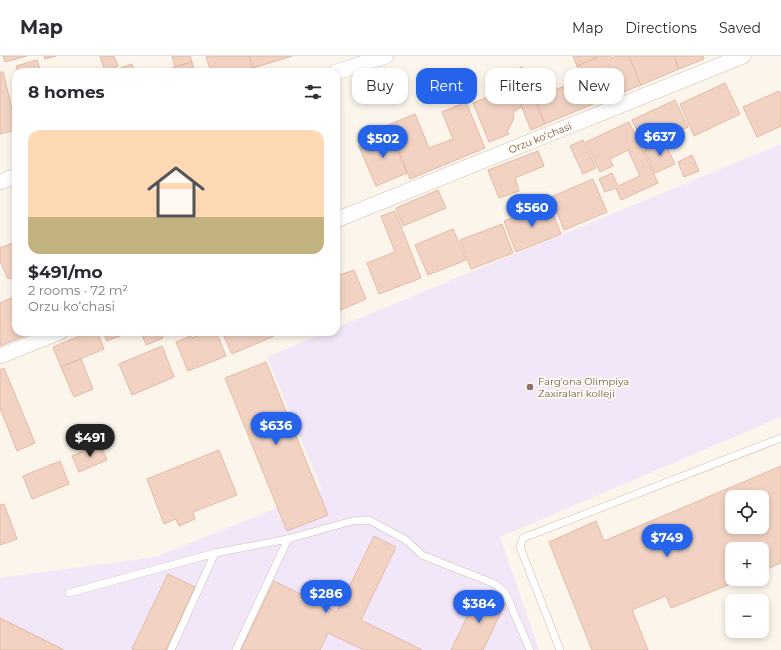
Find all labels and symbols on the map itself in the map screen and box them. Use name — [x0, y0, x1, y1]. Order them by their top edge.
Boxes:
street label: Orzu koʻchasi — [507, 119, 573, 157]
pin: $637 — [636, 123, 684, 157]
pin: $502 — [359, 125, 407, 159]
pin: $560 — [508, 194, 556, 228]
place label: Farg'ona Olimpiya Zaxiralari kolleji — [538, 375, 629, 400]
marker: Farg'ona Olimpiya Zaxiralari kolleji — [525, 382, 535, 392]
pin: $636 — [252, 412, 300, 446]
pin: $491 — [66, 424, 114, 458]
pin: $749 — [643, 524, 691, 558]
pin: $286 — [302, 580, 350, 614]
pin: $384 — [455, 590, 503, 624]

